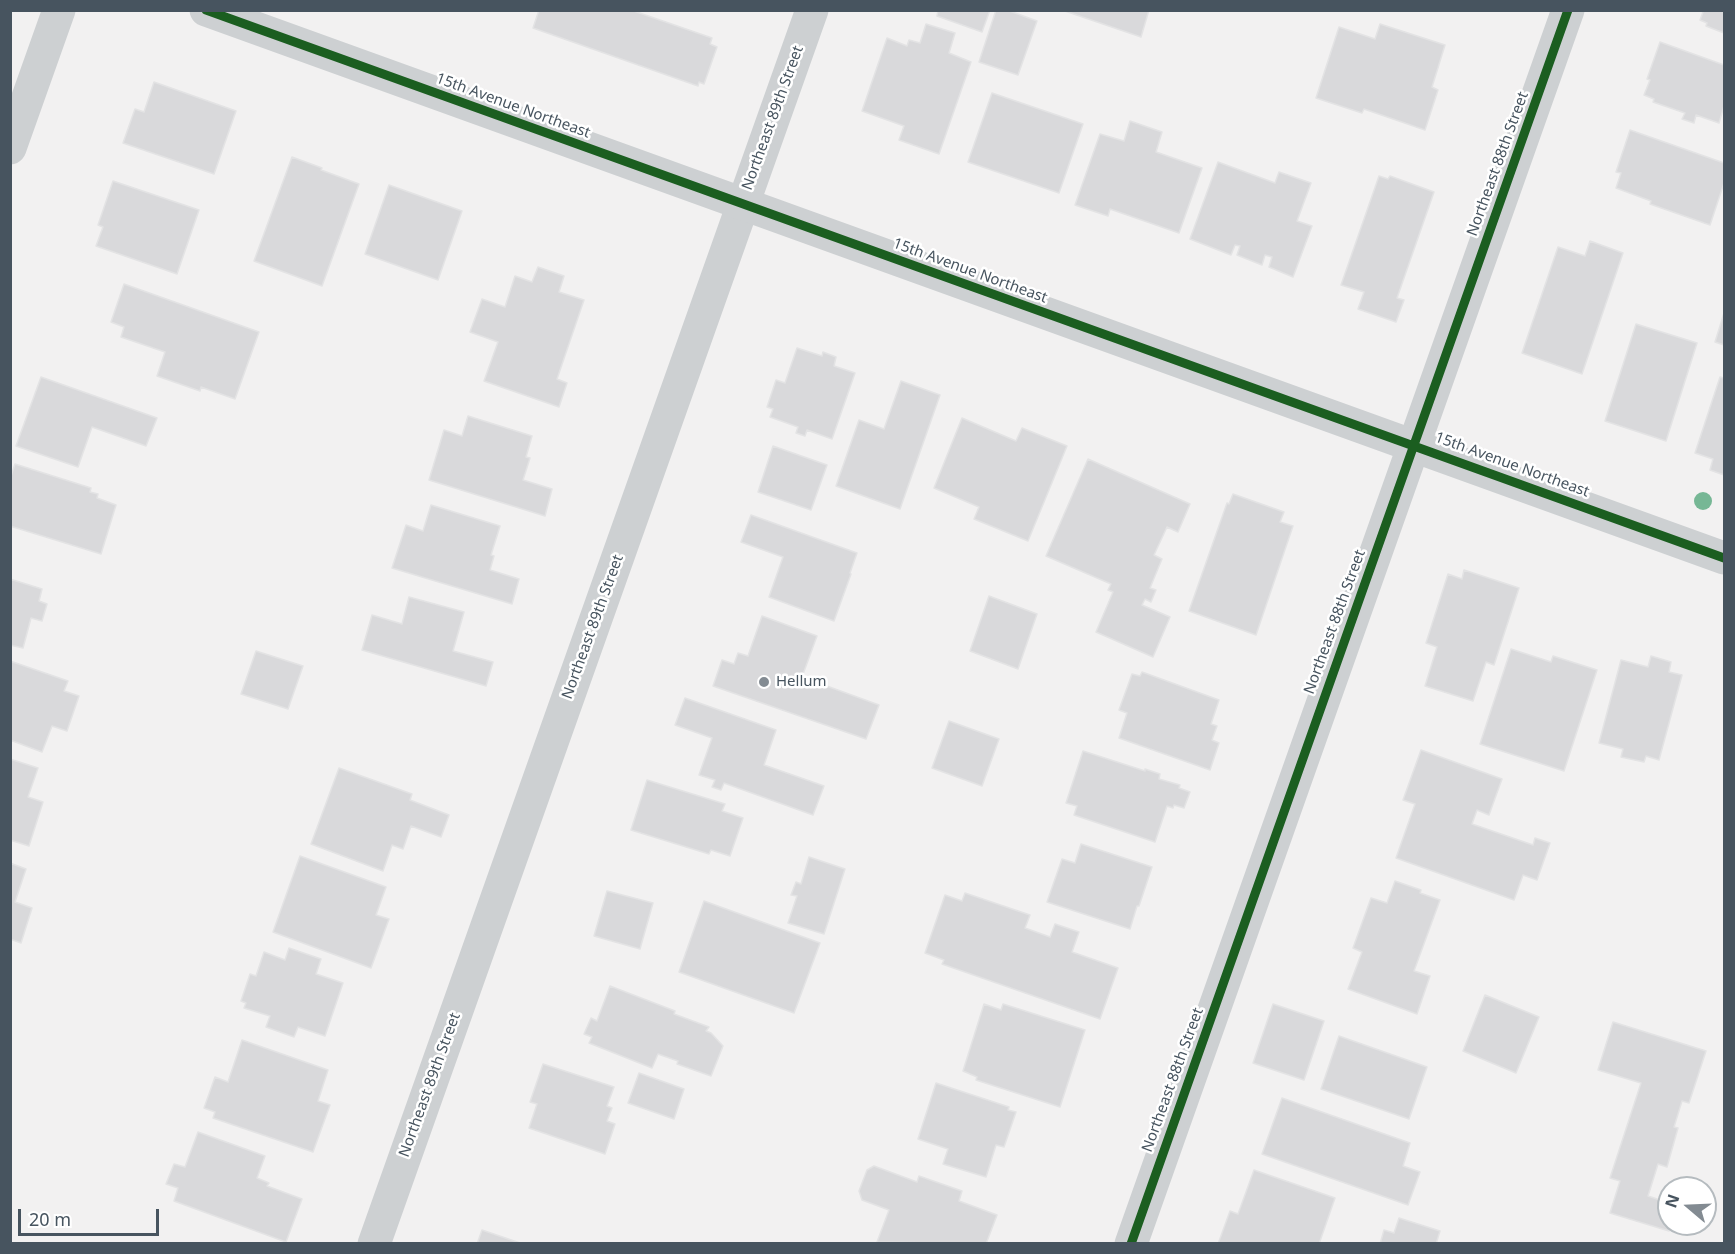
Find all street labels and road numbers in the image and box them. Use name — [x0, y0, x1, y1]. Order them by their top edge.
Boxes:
street label: Northeast 89th Street — [738, 43, 808, 193]
street label: 15th Avenue Northeast — [433, 70, 593, 142]
street label: Northeast 88th Street — [1463, 89, 1533, 239]
street label: 15th Avenue Northeast — [890, 235, 1050, 307]
street label: 15th Avenue Northeast — [1432, 429, 1592, 501]
street label: Northeast 88th Street — [1300, 547, 1370, 697]
street label: Northeast 89th Street — [558, 552, 628, 702]
street label: Northeast 88th Street — [1138, 1005, 1208, 1155]
street label: Northeast 89th Street — [395, 1010, 465, 1160]

